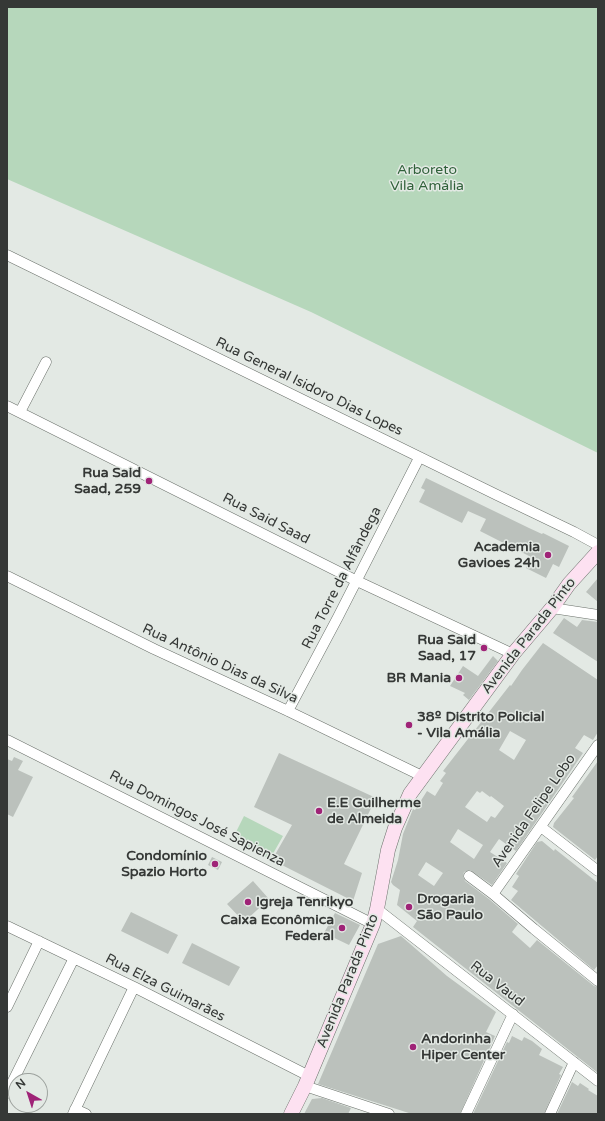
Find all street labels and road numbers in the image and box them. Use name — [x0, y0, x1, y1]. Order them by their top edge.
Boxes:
street label: Rua General Isidoro Dias Lopes — [213, 334, 405, 440]
street label: Rua Said Saad — [220, 490, 312, 548]
street label: Rua Torre da Alfândega — [299, 504, 385, 652]
street label: Avenida Parada Pinto — [478, 575, 580, 697]
street label: Rua Antônio Dias da Silva — [140, 621, 300, 707]
street label: Avenida Felipe Lobo — [488, 751, 580, 871]
street label: Rua Domingos José Sapienza — [106, 767, 288, 871]
street label: Avenida Parada Pinto — [313, 912, 383, 1050]
street label: Rua Elza Guimarães — [102, 951, 228, 1025]
street label: Rua Vaud — [467, 958, 527, 1010]

